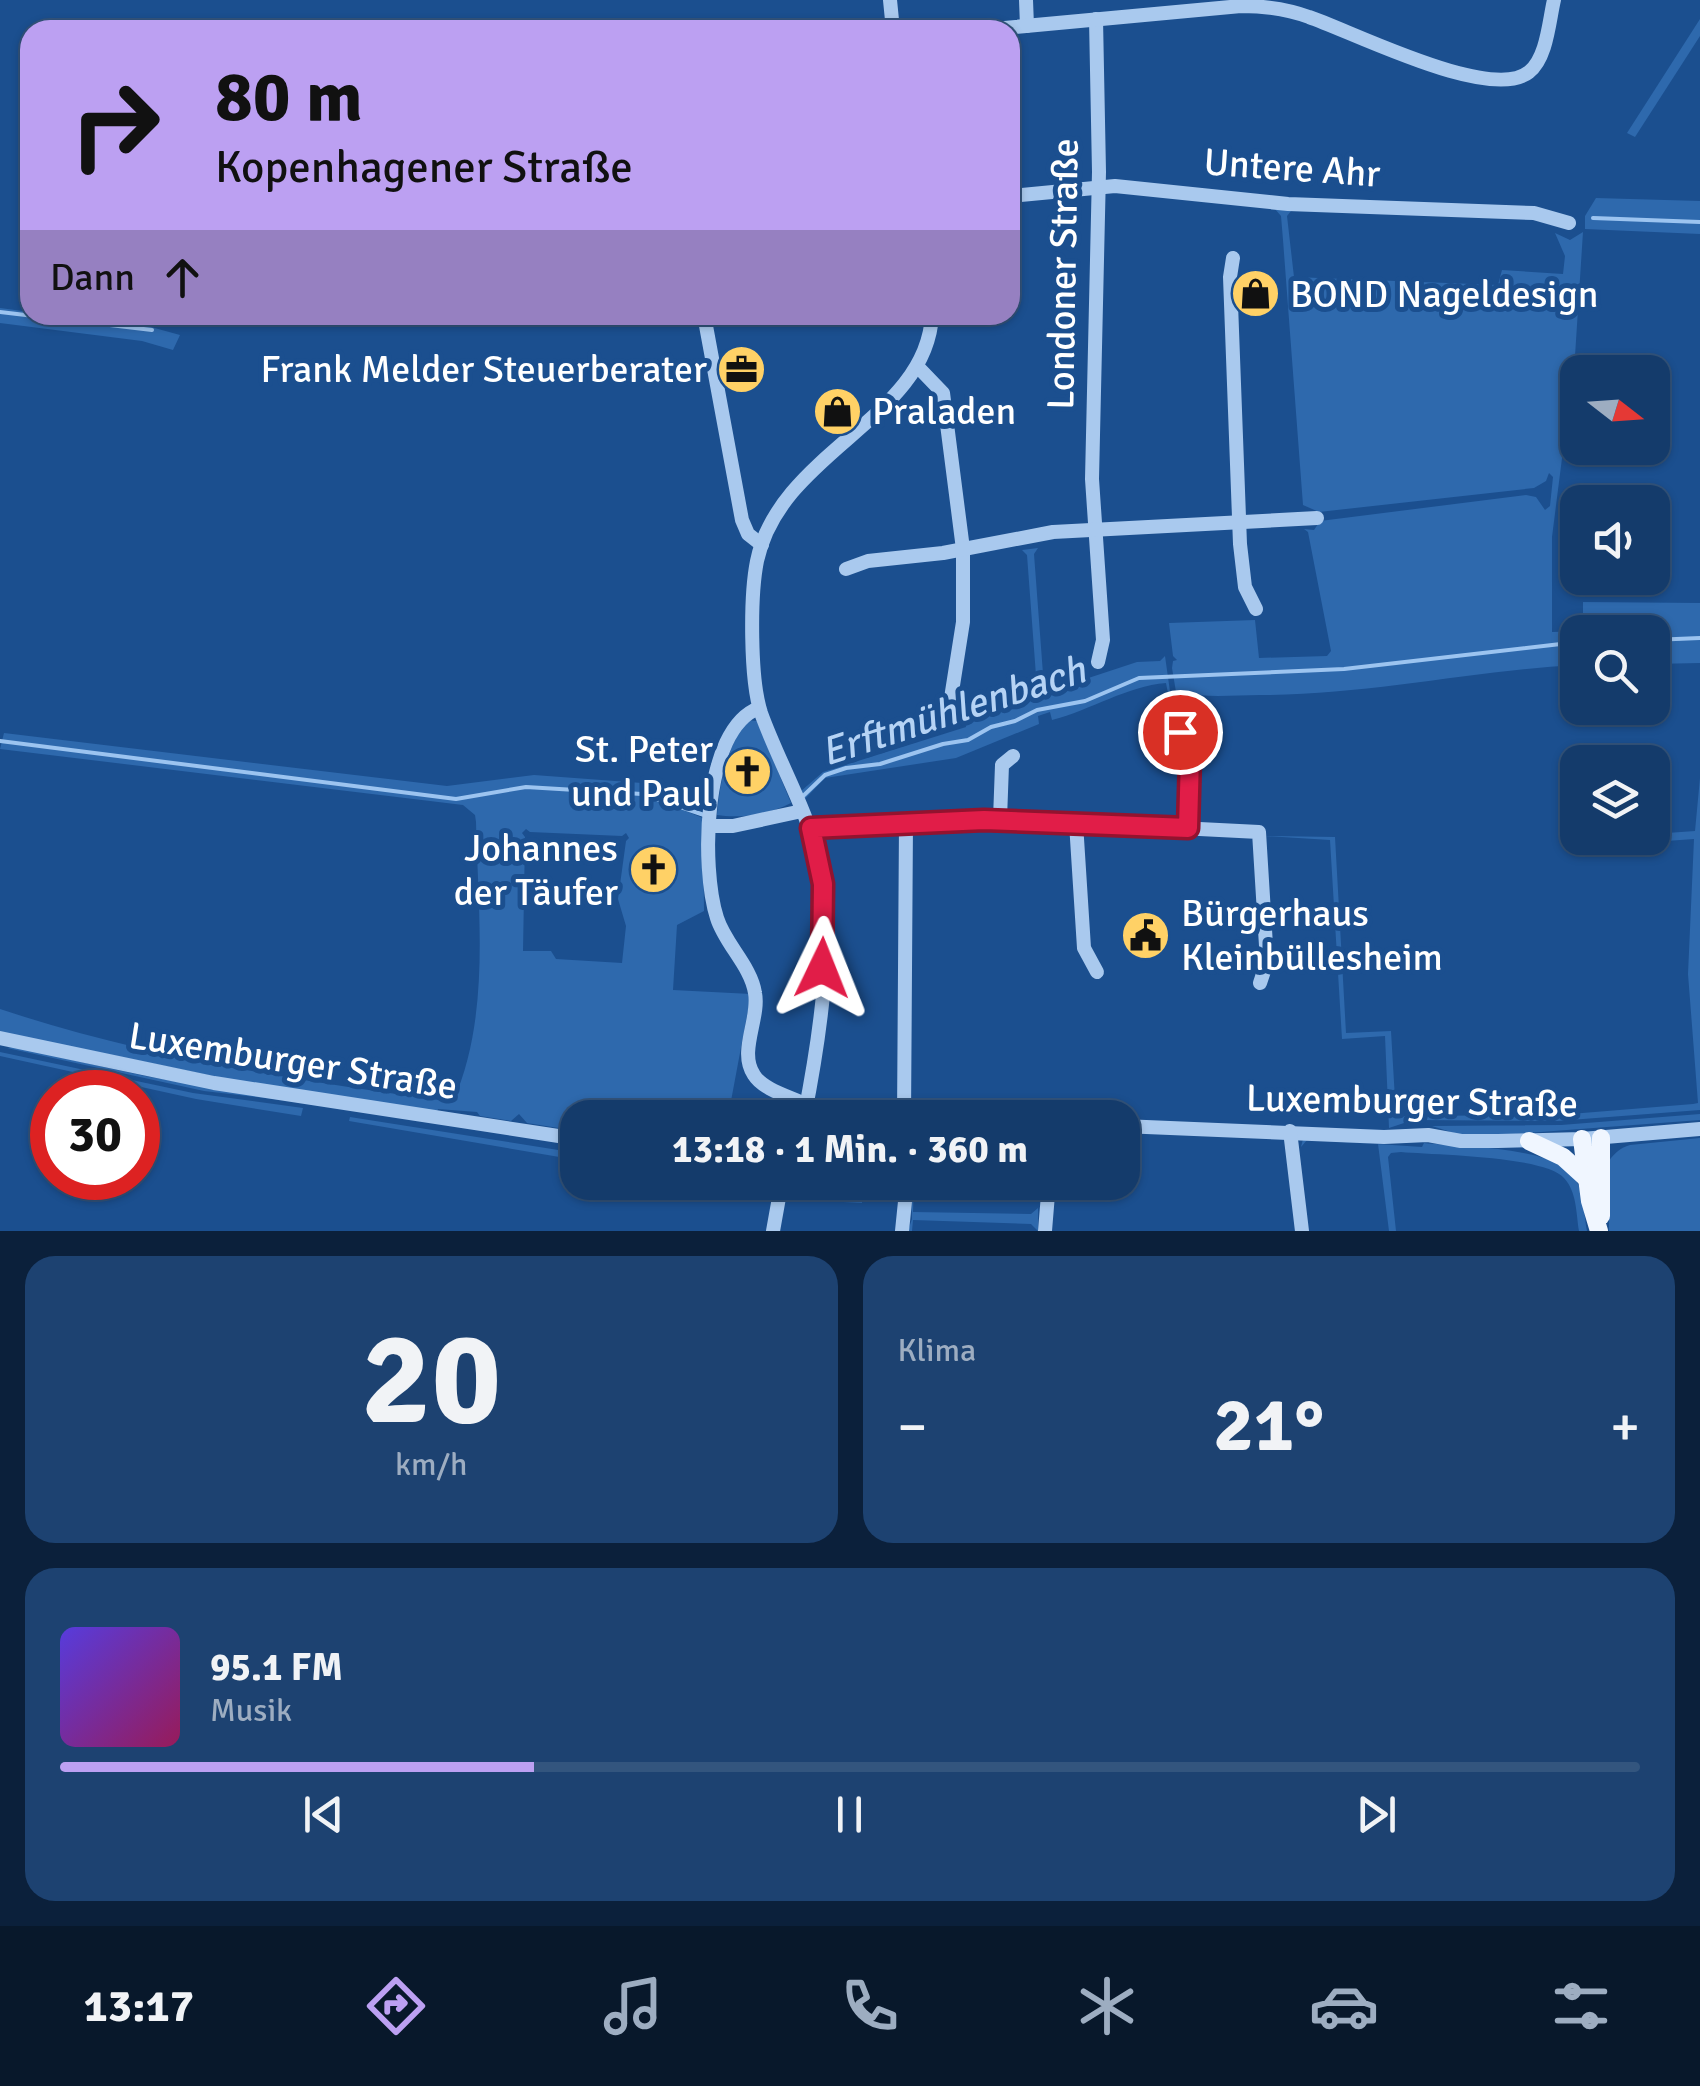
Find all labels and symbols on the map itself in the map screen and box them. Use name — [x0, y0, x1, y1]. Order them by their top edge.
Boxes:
street label: Londoner Straße — [1037, 138, 1089, 410]
street label: Untere Ahr — [1202, 138, 1382, 198]
shop icon: BOND Nageldesign — [1229, 268, 1281, 320]
place label: BOND Nageldesign — [1290, 271, 1598, 318]
office icon: Frank Melder Steuerberater — [716, 343, 768, 395]
place label: Frank Melder Steuerberater — [260, 346, 707, 393]
north arrow — [1560, 355, 1670, 465]
shop icon: Praladen — [811, 385, 863, 437]
place label: Praladen — [872, 388, 1016, 435]
water label: Erftmühlenbach — [814, 644, 1093, 777]
pin — [1138, 690, 1223, 775]
place label: St. Peter und Paul — [571, 726, 713, 817]
church icon: St. Peter und Paul — [722, 745, 774, 797]
place label: Johannes der Täufer — [454, 825, 618, 916]
church icon: Johannes der Täufer — [627, 844, 679, 896]
place label: Bürgerhaus Kleinbüllesheim — [1181, 890, 1443, 981]
public building icon: Bürgerhaus Kleinbüllesheim — [1120, 909, 1172, 961]
position arrow — [770, 916, 874, 1020]
street label: Luxemburger Straße — [125, 1012, 461, 1110]
speed limit sign: 30 — [30, 1070, 160, 1200]
street label: Luxemburger Straße — [1246, 1075, 1578, 1127]

